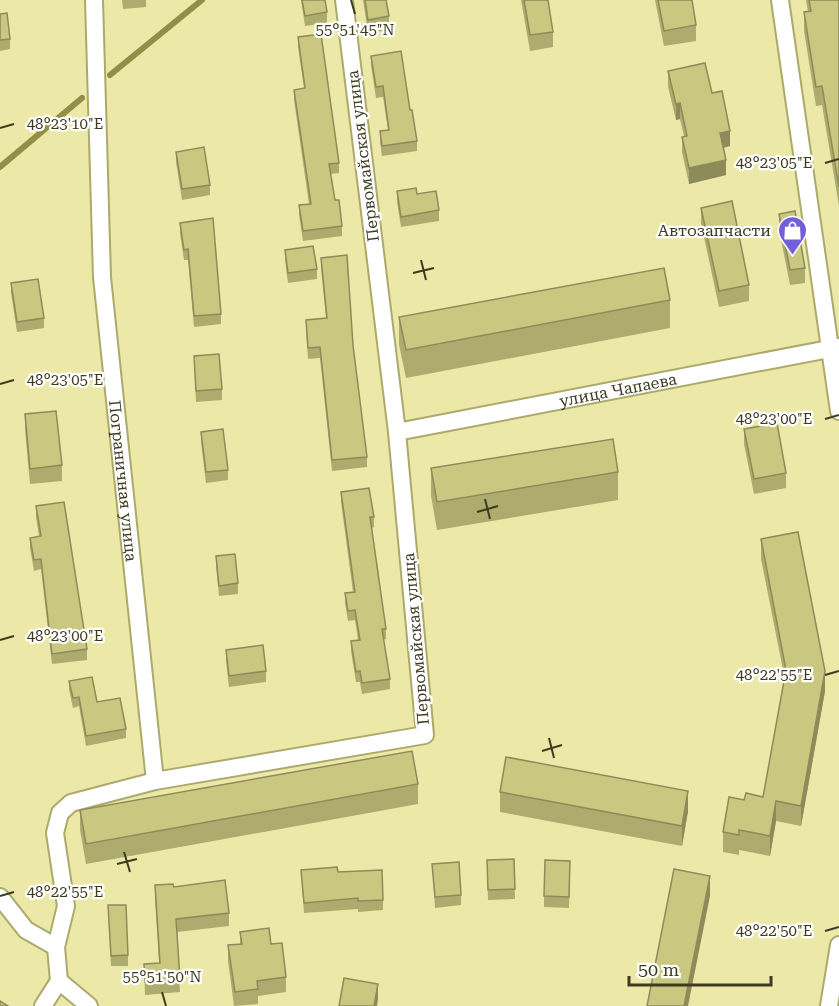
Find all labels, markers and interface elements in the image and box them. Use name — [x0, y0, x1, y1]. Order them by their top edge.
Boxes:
text: 55°51'45"N — [315, 21, 395, 39]
street label: Первомайская улица — [343, 69, 383, 243]
text: 48°23'10"E — [27, 115, 103, 133]
text: 48°23'05"E — [736, 154, 812, 172]
shop icon: Автозапчасти — [776, 214, 808, 256]
place label: Автозапчасти — [658, 221, 771, 240]
street label: улица Чапаева — [558, 369, 679, 410]
text: 48°23'05"E — [27, 371, 103, 389]
street label: Пограничная улица — [105, 399, 141, 563]
text: 48°23'00"E — [736, 410, 812, 428]
street label: Первомайская улица — [399, 552, 433, 726]
text: 48°23'00"E — [27, 627, 103, 645]
text: 48°22'55"E — [736, 666, 812, 684]
text: 48°22'55"E — [27, 883, 103, 901]
text: 48°22'50"E — [736, 922, 812, 940]
scale bar — [629, 949, 772, 987]
text: 50 m — [638, 959, 679, 980]
text: 55°51'50"N — [122, 968, 202, 986]

